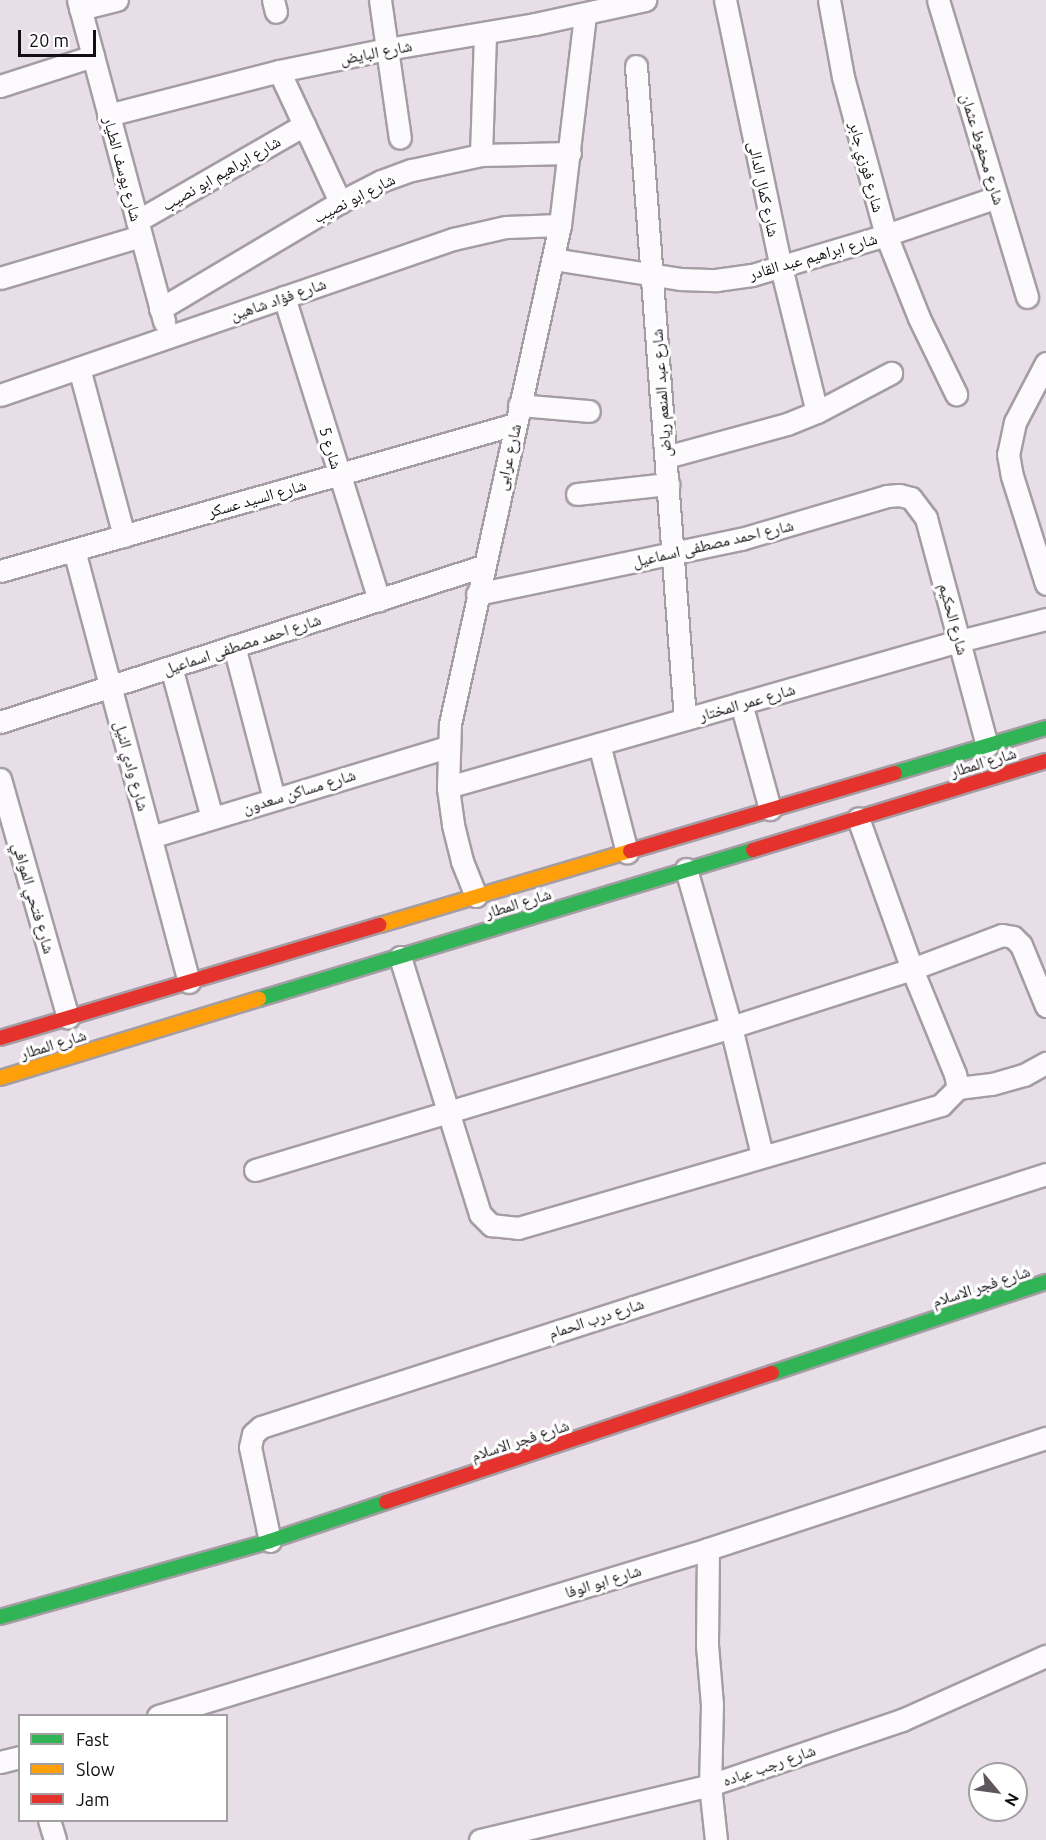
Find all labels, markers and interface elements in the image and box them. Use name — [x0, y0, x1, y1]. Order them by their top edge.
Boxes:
scale bar — [21, 18, 99, 56]
text: 20 m — [29, 30, 69, 50]
street label: شارع البايض — [338, 36, 414, 68]
street label: شارع محفوظ عثمان — [957, 91, 1009, 207]
street label: شارع يوسف الطيار — [100, 115, 146, 223]
street label: شارع فوزي جابر — [846, 120, 888, 214]
street label: شارع ابراهيم ابو نصيب — [158, 131, 284, 215]
street label: شارع كمال الدالى — [744, 139, 784, 239]
street label: شارع ابو نصيب — [310, 169, 398, 227]
street label: شارع ابراهيم عبد القادر — [747, 228, 879, 284]
street label: شارع فؤاد شاهين — [228, 274, 328, 324]
street label: شارع عبد المنعم رياض — [647, 328, 675, 458]
street label: شارع عرابى — [491, 422, 525, 492]
street label: شارع 5 — [316, 425, 346, 471]
street label: شارع السيد عسكر — [206, 475, 308, 521]
street label: شارع احمد مصطفى اسماعيل — [631, 515, 795, 571]
street label: شارع الحكيم — [935, 581, 973, 657]
street label: شارع احمد مصطفى اسماعيل — [161, 609, 323, 679]
street label: شارع عمر المختار — [697, 679, 797, 725]
street label: شارع وادي النيل — [111, 719, 153, 813]
street label: شارع المطار — [948, 743, 1018, 781]
street label: شارع مساكن سعدون — [240, 765, 358, 817]
street label: شارع فتحي الموافي — [9, 840, 59, 956]
street label: شارع المطار — [483, 884, 553, 922]
street label: شارع المطار — [18, 1025, 88, 1063]
street label: شارع فجر الاسلام — [930, 1261, 1032, 1311]
street label: شارع درب الحمام — [546, 1294, 646, 1342]
street label: شارع فجر الاسلام — [469, 1415, 571, 1465]
street label: شارع ابو الوفا — [562, 1560, 644, 1602]
legend — [18, 1714, 228, 1822]
text: Fast — [76, 1729, 109, 1749]
street label: شارع رجب عباده — [720, 1740, 818, 1790]
text: Slow — [76, 1759, 115, 1779]
north arrow — [968, 1762, 1028, 1822]
text: Jam — [76, 1789, 110, 1809]
text: N — [1001, 1790, 1023, 1809]

